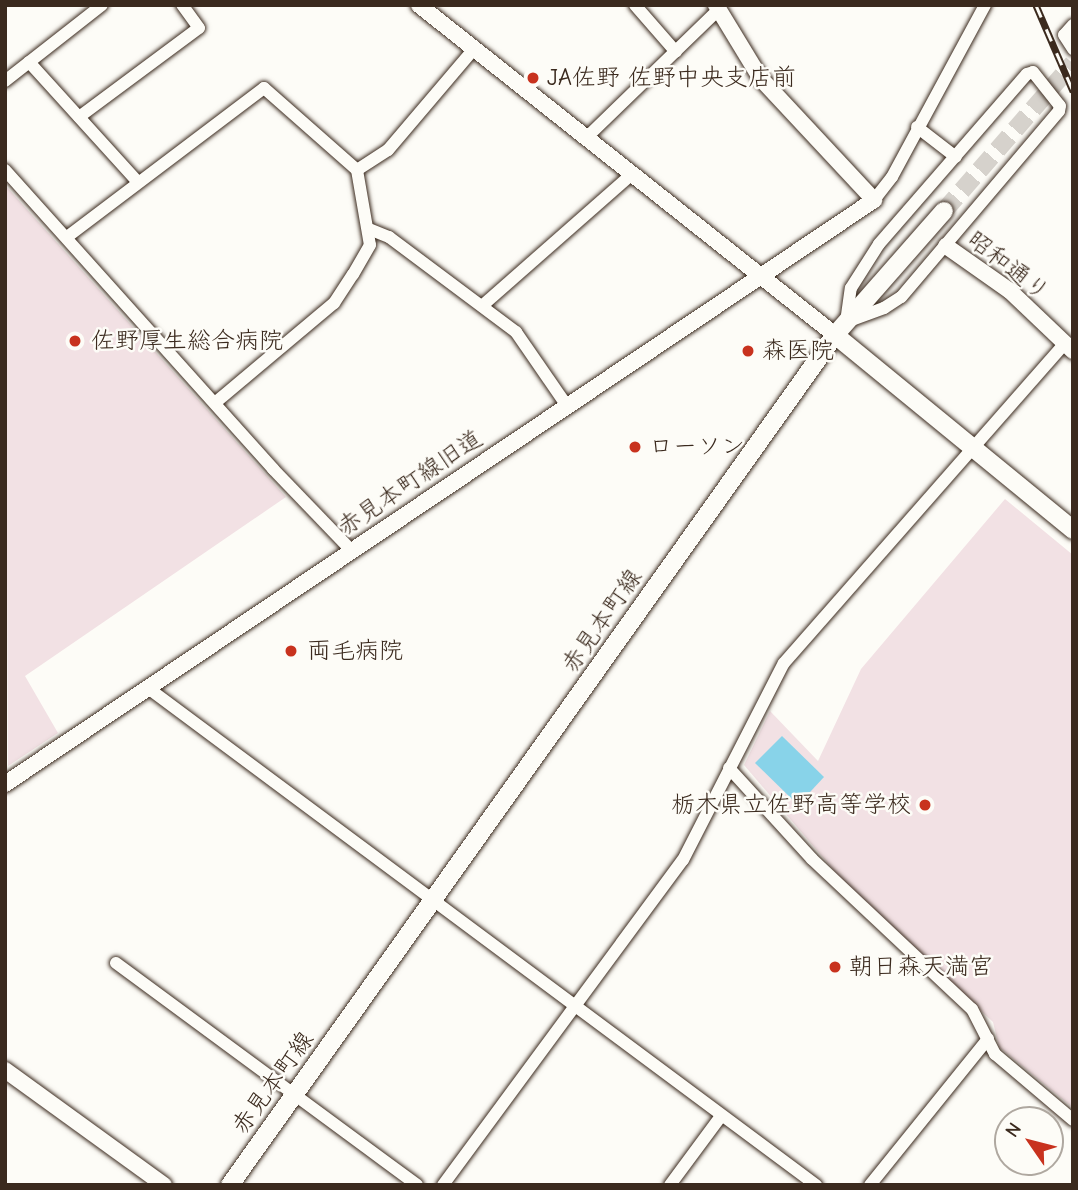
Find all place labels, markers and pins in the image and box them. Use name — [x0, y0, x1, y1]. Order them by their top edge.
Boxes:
place label: JA佐野 佐野中央支店前 — [547, 64, 796, 92]
marker: JA佐野 佐野中央支店前 — [525, 70, 541, 86]
place label: 佐野厚生総合病院 — [91, 327, 283, 355]
marker: 佐野厚生総合病院 — [65, 331, 85, 351]
place label: 森医院 — [762, 337, 834, 365]
marker: 森医院 — [740, 343, 756, 359]
place label: ローソン — [649, 433, 745, 461]
marker: ローソン — [627, 439, 643, 455]
place label: 両毛病院 — [307, 637, 403, 665]
marker: 両毛病院 — [281, 641, 301, 661]
place label: 栃木県立佐野高等学校 — [671, 791, 911, 819]
marker: 栃木県立佐野高等学校 — [917, 797, 933, 813]
place label: 朝日森天満宮 — [849, 953, 993, 981]
marker: 朝日森天満宮 — [827, 959, 843, 975]

